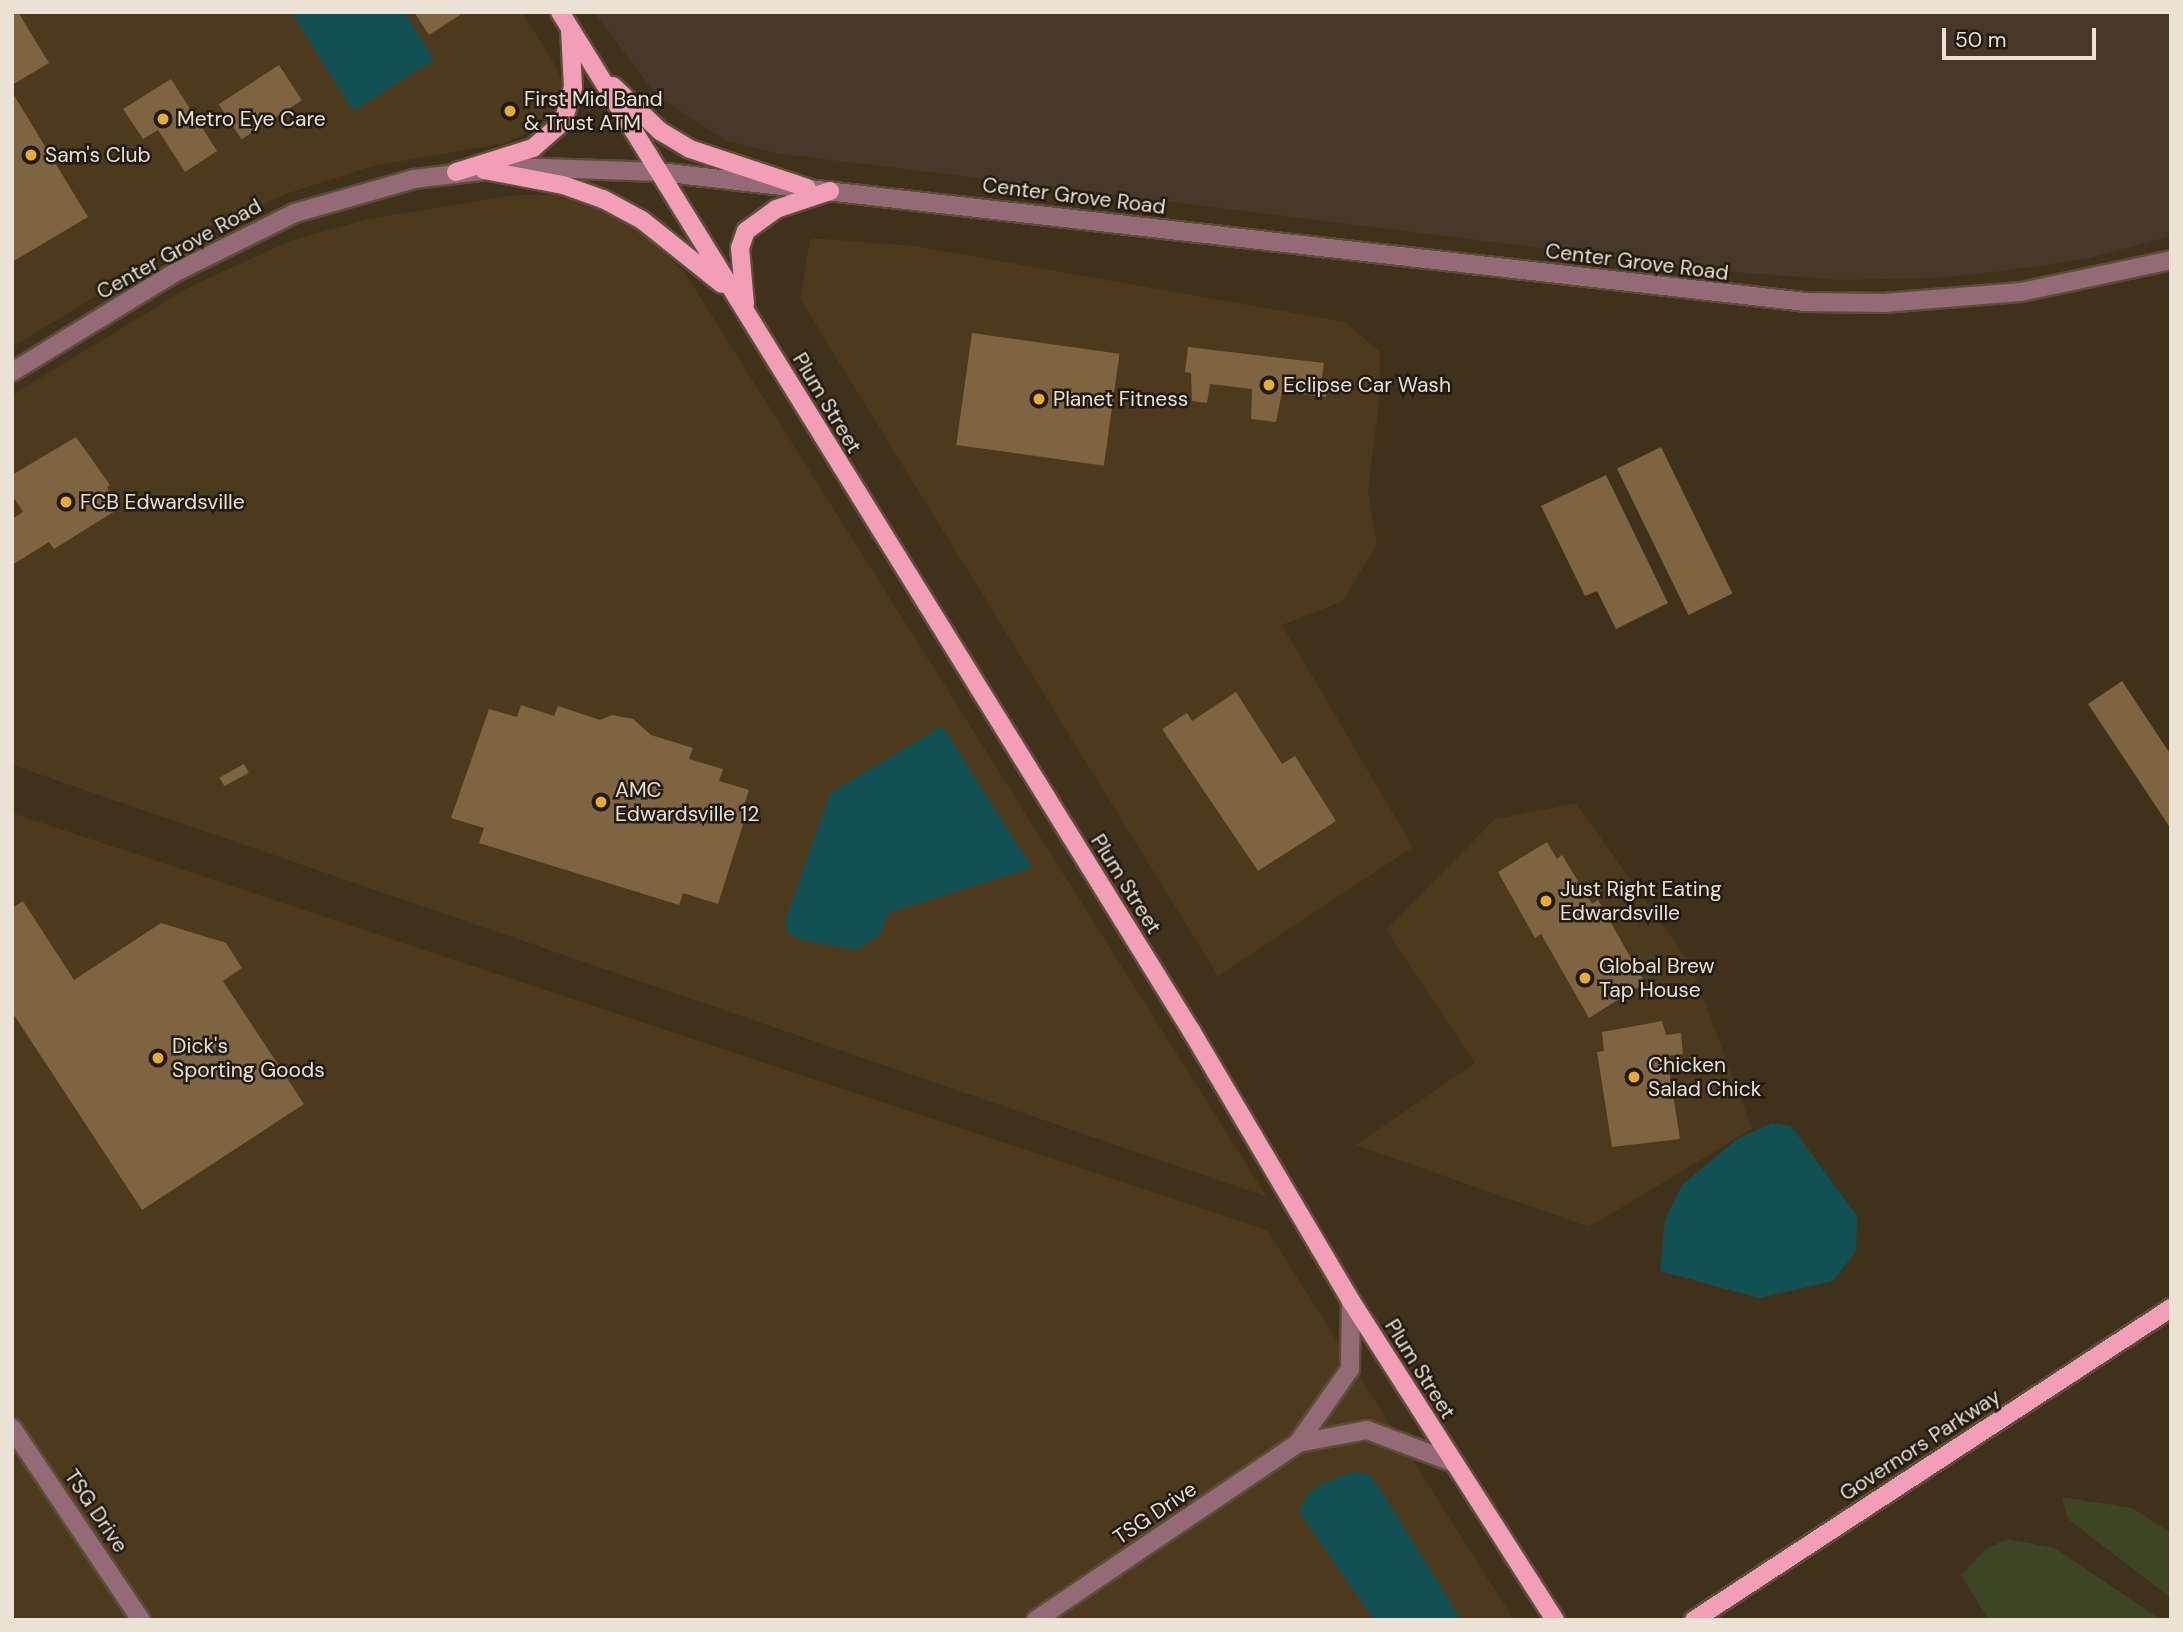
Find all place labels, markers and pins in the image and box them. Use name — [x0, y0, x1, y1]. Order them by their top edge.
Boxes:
place label: First Mid Band & Trust ATM — [524, 86, 663, 136]
marker: First Mid Band & Trust ATM — [502, 103, 518, 119]
place label: Metro Eye Care — [177, 106, 326, 132]
marker: Metro Eye Care — [155, 111, 171, 127]
place label: Sam's Club — [45, 142, 151, 168]
marker: Sam's Club — [23, 147, 39, 163]
place label: Eclipse Car Wash — [1283, 372, 1451, 398]
marker: Eclipse Car Wash — [1261, 377, 1277, 393]
place label: Planet Fitness — [1053, 386, 1188, 412]
marker: Planet Fitness — [1031, 391, 1047, 407]
place label: FCB Edwardsville — [80, 489, 245, 515]
marker: FCB Edwardsville — [58, 494, 74, 510]
place label: AMC Edwardsville 12 — [615, 777, 759, 827]
marker: AMC Edwardsville 12 — [593, 794, 609, 810]
place label: Just Right Eating Edwardsville — [1560, 876, 1722, 926]
marker: Just Right Eating Edwardsville — [1538, 893, 1554, 909]
place label: Global Brew Tap House — [1599, 953, 1714, 1003]
marker: Global Brew Tap House — [1577, 970, 1593, 986]
place label: Dick's Sporting Goods — [172, 1033, 325, 1083]
marker: Dick's Sporting Goods — [150, 1050, 166, 1066]
place label: Chicken Salad Chick — [1648, 1052, 1761, 1102]
marker: Chicken Salad Chick — [1626, 1069, 1642, 1085]

